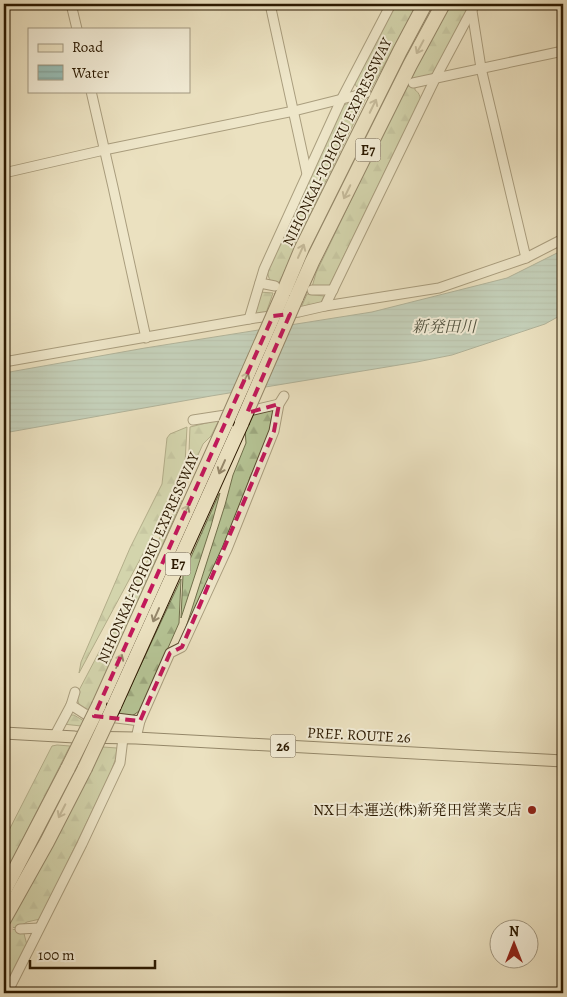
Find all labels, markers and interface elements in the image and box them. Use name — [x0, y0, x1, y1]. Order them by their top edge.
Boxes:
legend — [28, 28, 190, 92]
street label: NIHONKAI-TOHOKU EXPRESSWAY — [278, 34, 397, 249]
text: Road — [72, 37, 104, 57]
one-way arrow — [414, 39, 424, 53]
text: Water — [71, 63, 109, 83]
one-way arrow — [368, 99, 378, 114]
road number: E7 — [356, 138, 380, 162]
one-way arrow — [342, 184, 351, 199]
one-way arrow — [296, 244, 306, 259]
water label: 新発田川 — [412, 316, 478, 338]
one-way arrow — [241, 372, 251, 387]
street label: NIHONKAI-TOHOKU EXPRESSWAY — [92, 448, 204, 667]
one-way arrow — [217, 459, 227, 474]
one-way arrow — [181, 505, 191, 520]
road number: E7 — [166, 552, 190, 576]
one-way arrow — [150, 607, 160, 622]
one-way arrow — [115, 654, 124, 669]
street label: PREF. ROUTE 26 — [307, 722, 411, 748]
road number: 26 — [270, 734, 296, 758]
place label: NX日本運送(株)新発田営業支店 — [313, 800, 522, 820]
one-way arrow — [57, 803, 66, 818]
marker: NX日本運送(株)新発田営業支店 — [526, 804, 538, 816]
north arrow — [490, 920, 540, 970]
text: N — [509, 922, 519, 941]
scale bar — [30, 937, 155, 969]
text: 100 m — [38, 945, 75, 965]

